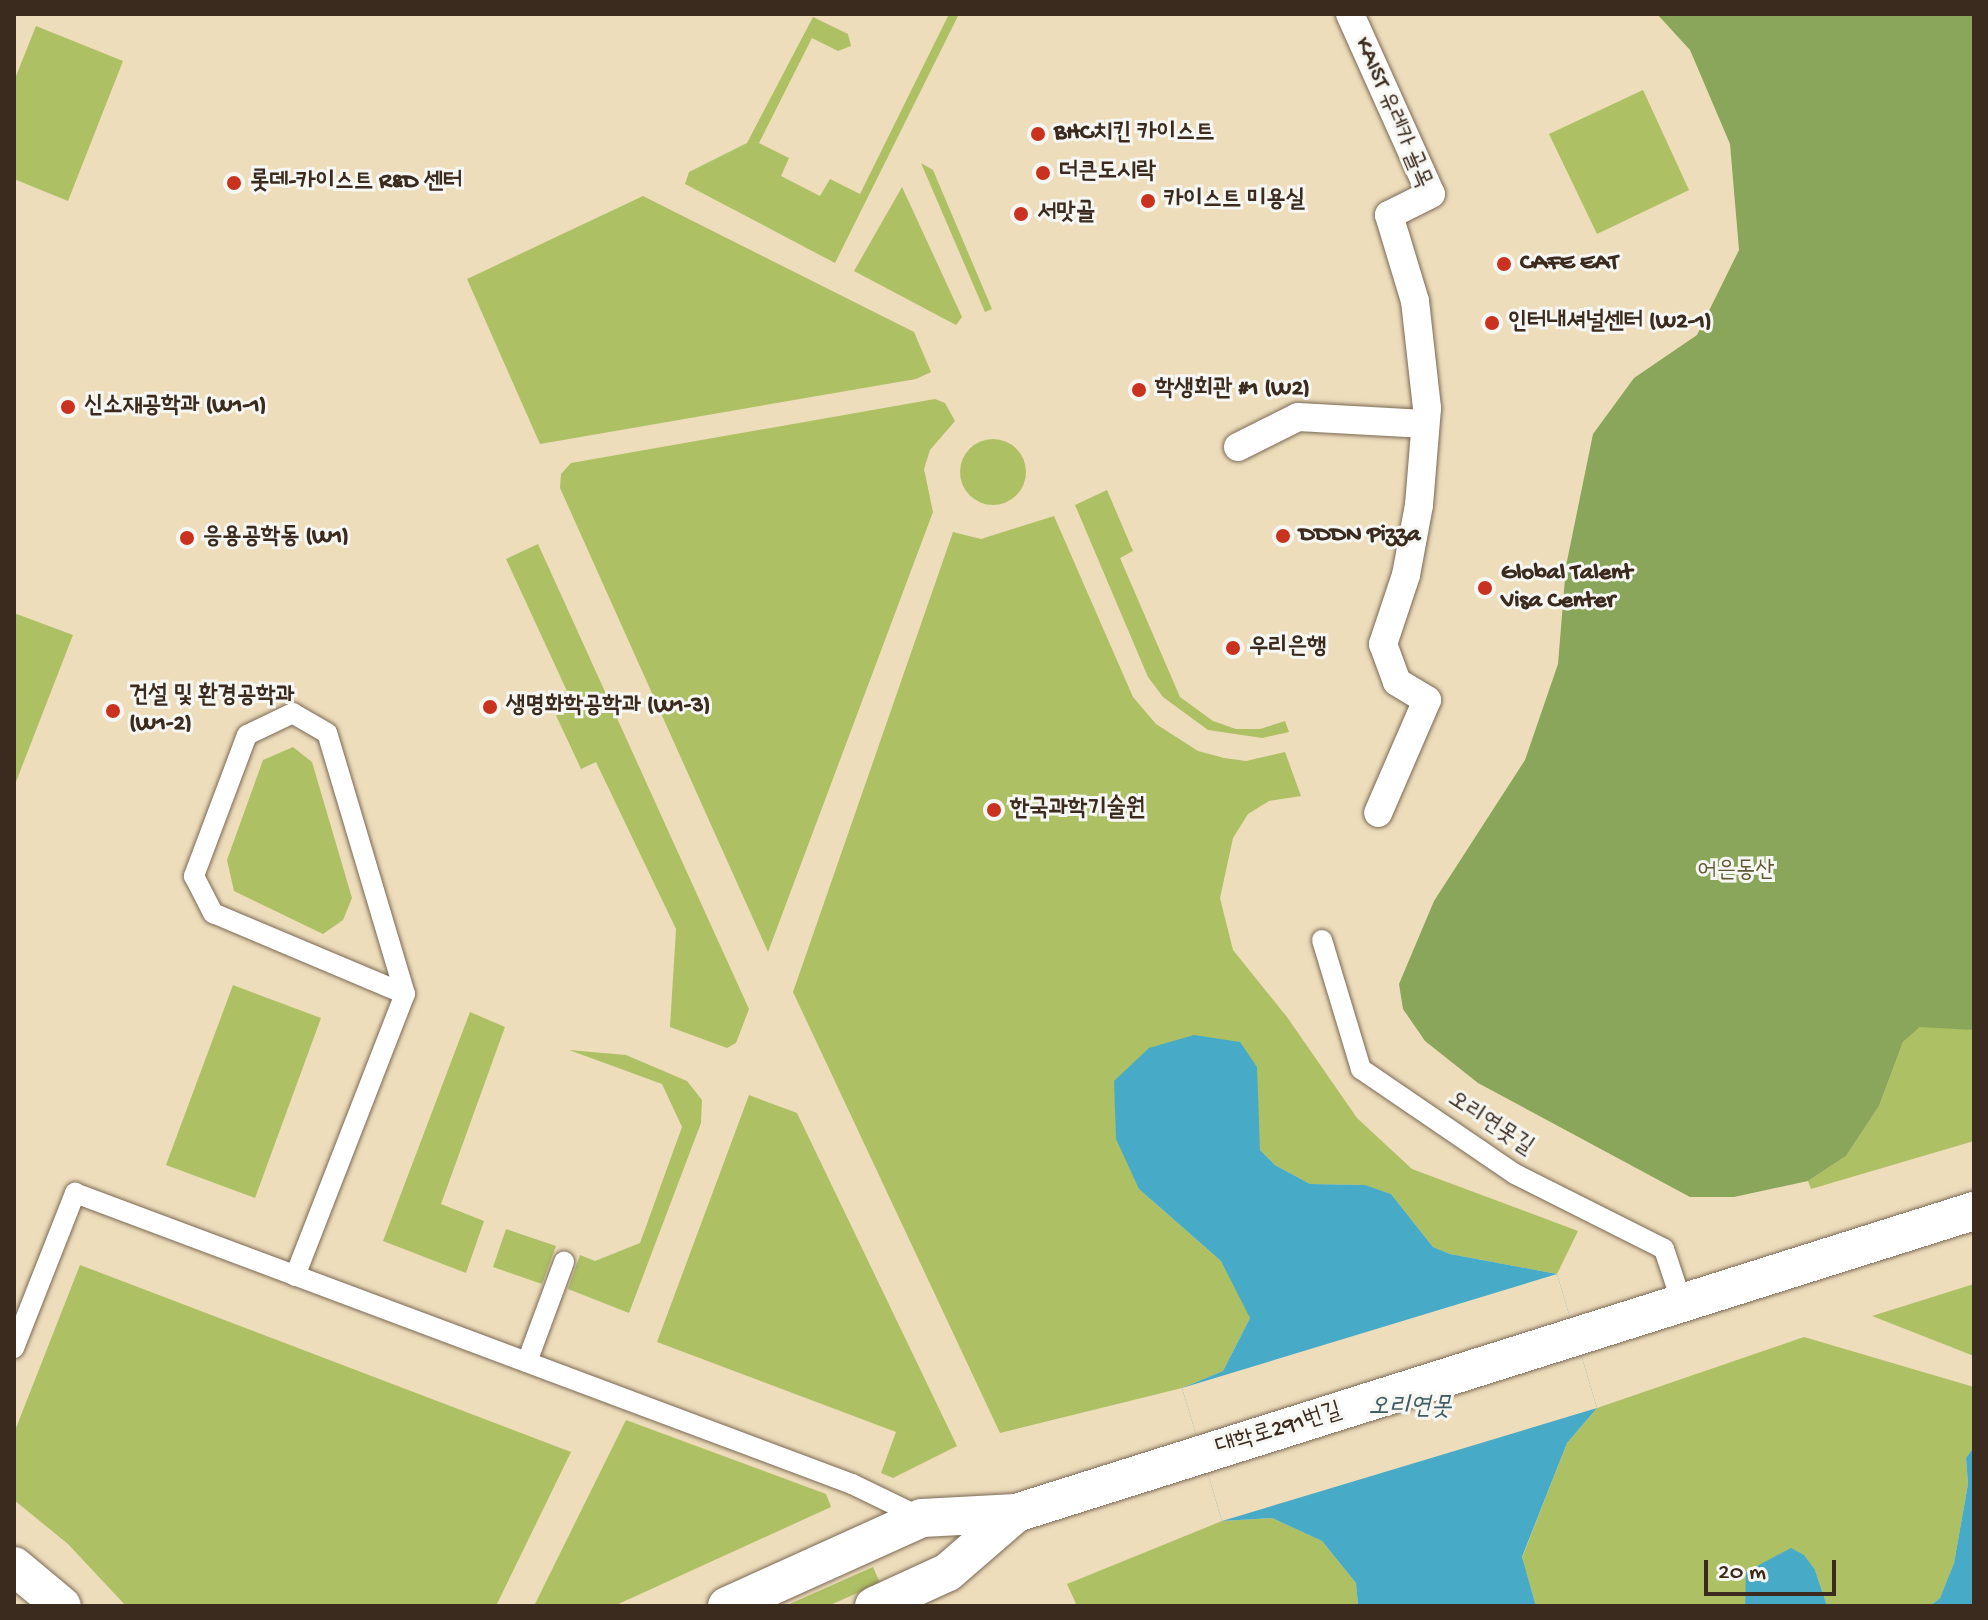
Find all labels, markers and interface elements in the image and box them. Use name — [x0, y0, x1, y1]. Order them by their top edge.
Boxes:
street label: KAIST 유레카 골목 — [1347, 33, 1437, 193]
place label: BHC치킨 카이스트 — [1054, 120, 1215, 148]
marker: BHC치킨 카이스트 — [1029, 125, 1047, 143]
place label: 더큰도시락 — [1059, 159, 1156, 187]
marker: 더큰도시락 — [1034, 164, 1052, 182]
place label: 롯데-카이스트 R&D 센터 — [250, 169, 463, 197]
marker: 롯데-카이스트 R&D 센터 — [225, 174, 243, 192]
place label: 카이스트 미용실 — [1164, 187, 1305, 215]
marker: 카이스트 미용실 — [1139, 192, 1157, 210]
place label: 서맛골 — [1037, 200, 1095, 228]
marker: 서맛골 — [1012, 205, 1030, 223]
place label: CAFE EAT — [1520, 250, 1618, 278]
marker: CAFE EAT — [1495, 255, 1513, 273]
place label: 인터내셔널센터 (W2-1) — [1508, 309, 1712, 337]
marker: 인터내셔널센터 (W2-1) — [1483, 314, 1501, 332]
place label: 학생회관 #1 (W2) — [1155, 376, 1310, 404]
marker: 학생회관 #1 (W2) — [1130, 381, 1148, 399]
place label: 신소재공학과 (W1-1) — [84, 393, 266, 421]
marker: 신소재공학과 (W1-1) — [59, 398, 77, 416]
place label: DDDN Pizza — [1299, 522, 1420, 550]
place label: 응용공학동 (W1) — [203, 524, 349, 552]
marker: DDDN Pizza — [1274, 527, 1292, 545]
marker: 응용공학동 (W1) — [178, 529, 196, 547]
place label: Global Talent Visa Center — [1501, 560, 1632, 616]
marker: Global Talent Visa Center — [1476, 579, 1494, 597]
place label: 우리은행 — [1249, 634, 1326, 662]
marker: 우리은행 — [1224, 639, 1242, 657]
place label: 건설 및 환경공학과 (W1-2) — [129, 683, 295, 739]
place label: 생명화학공학과 (W1-3) — [506, 693, 711, 721]
marker: 생명화학공학과 (W1-3) — [481, 698, 499, 716]
marker: 건설 및 환경공학과 (W1-2) — [104, 702, 122, 720]
place label: 한국과학기술원 — [1010, 796, 1145, 824]
marker: 한국과학기술원 — [985, 801, 1003, 819]
park label: 어은동산 — [1697, 858, 1775, 886]
street label: 오리연못길 — [1442, 1086, 1538, 1162]
water label: 오리연못 — [1368, 1393, 1452, 1425]
street label: 대학로291번길 — [1213, 1397, 1345, 1463]
scale bar — [1708, 1544, 1840, 1594]
text: 20 m — [1718, 1559, 1766, 1588]

